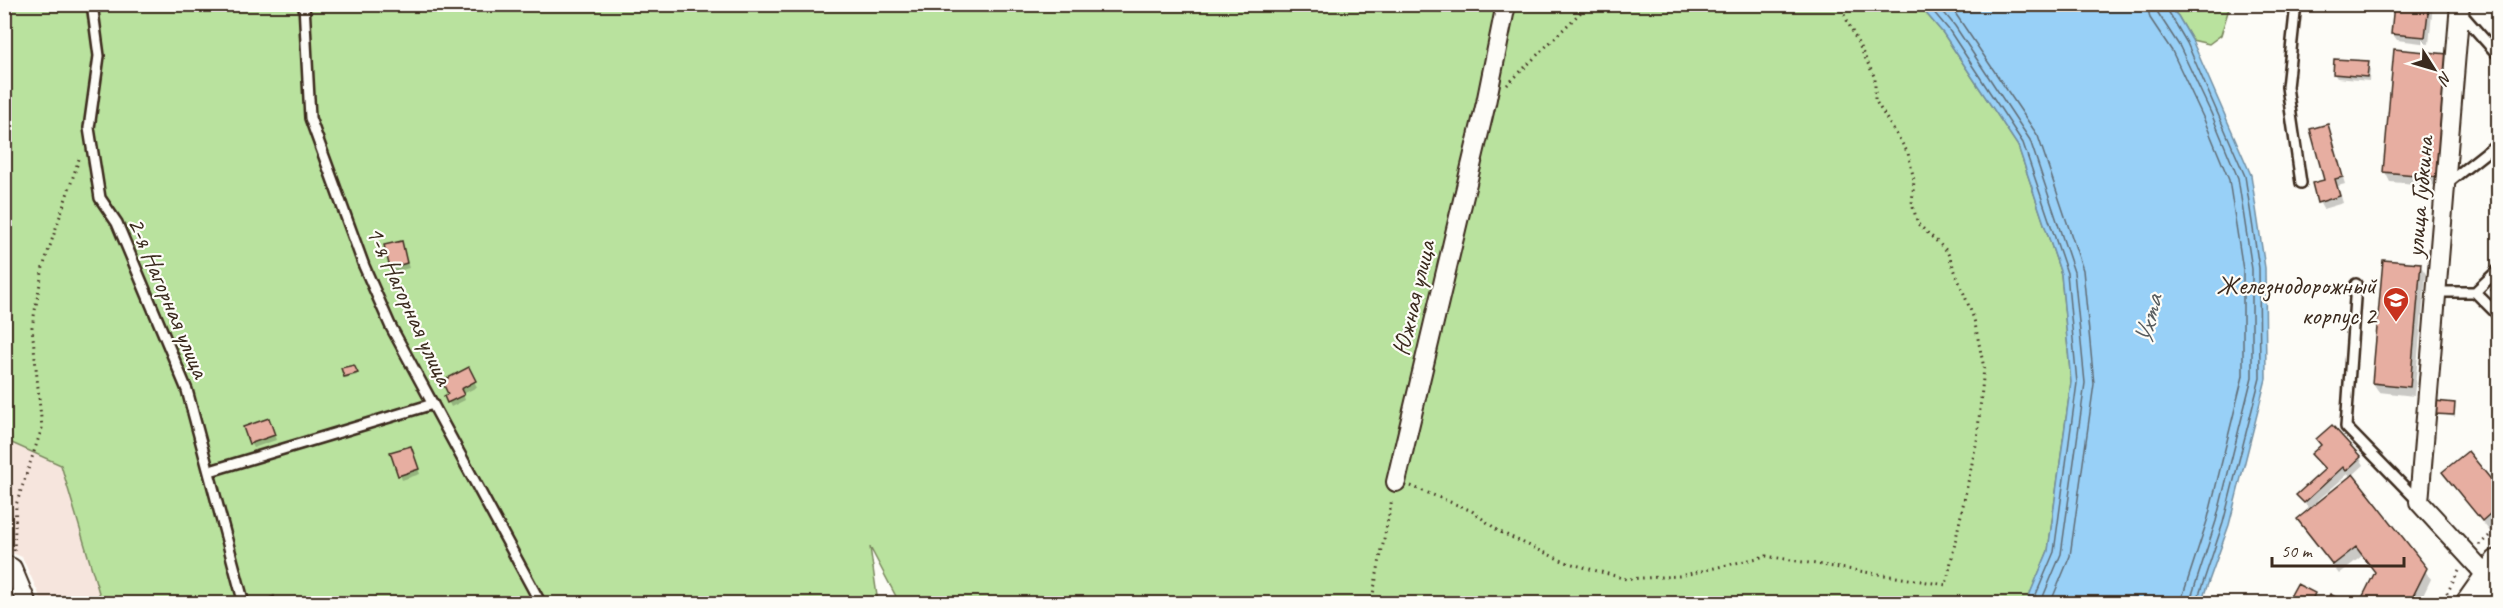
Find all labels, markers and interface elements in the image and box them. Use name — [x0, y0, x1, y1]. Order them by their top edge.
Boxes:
north arrow — [2404, 39, 2464, 99]
text: N — [2432, 67, 2456, 90]
street label: улица Губкина — [2398, 133, 2441, 261]
street label: 2-я Нагорная улица — [120, 212, 218, 384]
street label: 1-я Нагорная улица — [358, 220, 461, 391]
street label: Южная улица — [1384, 236, 1443, 359]
place label: Железнодорожный корпус 2 — [2216, 269, 2378, 332]
school or university icon: Железнодорожный корпус 2 — [2381, 285, 2411, 323]
water label: Ухта — [2126, 290, 2171, 348]
scale bar — [2272, 530, 2404, 568]
text: 50 m — [2281, 540, 2314, 562]

